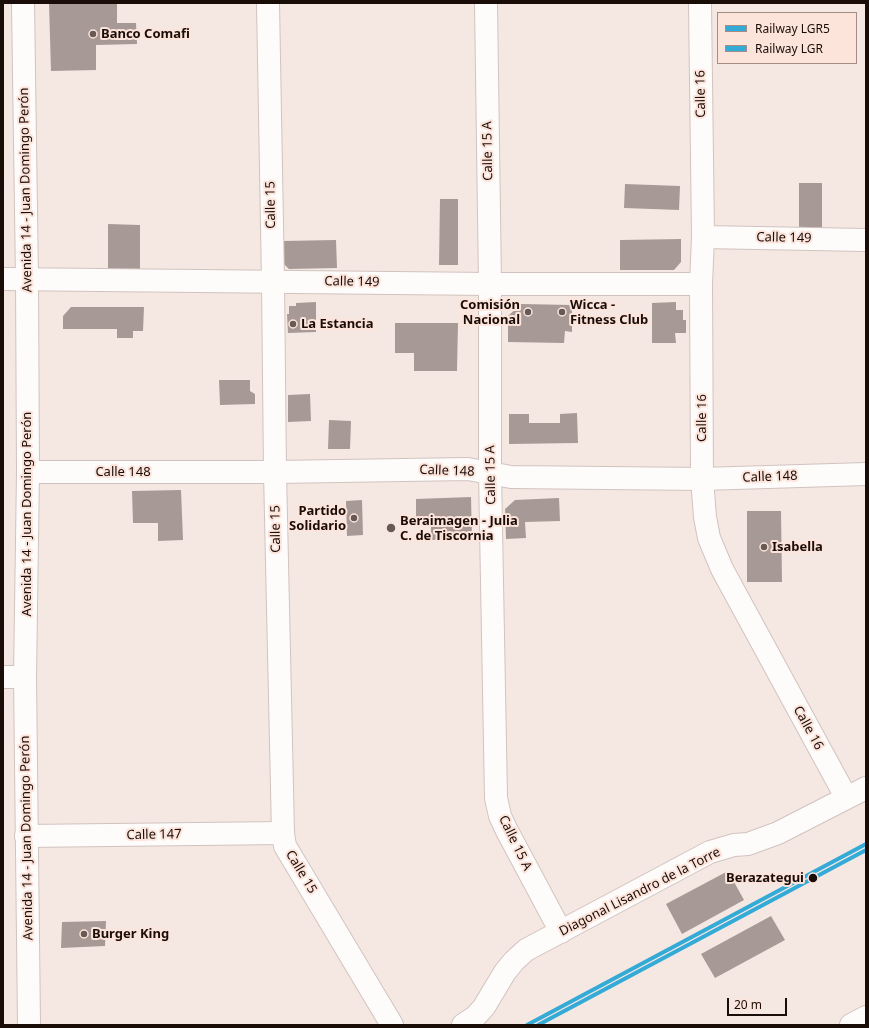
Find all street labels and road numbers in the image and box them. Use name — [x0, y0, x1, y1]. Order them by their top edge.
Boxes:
street label: Calle 16 — [693, 70, 709, 118]
street label: Avenida 14 - Juan Domingo Perón — [16, 88, 36, 292]
street label: Calle 15 A — [480, 121, 496, 181]
street label: Calle 15 — [263, 181, 279, 229]
street label: Calle 149 — [756, 230, 812, 246]
street label: Calle 149 — [324, 274, 380, 290]
street label: Calle 16 — [694, 394, 710, 442]
street label: Avenida 14 - Juan Domingo Perón — [19, 412, 35, 616]
street label: Calle 15 A — [483, 445, 499, 505]
street label: Calle 148 — [419, 462, 475, 480]
street label: Calle 148 — [95, 464, 151, 480]
street label: Calle 148 — [742, 468, 798, 486]
street label: Calle 15 — [268, 505, 284, 553]
street label: Calle 16 — [790, 703, 826, 753]
street label: Avenida 14 - Juan Domingo Perón — [17, 736, 37, 940]
street label: Calle 15 A — [495, 813, 535, 873]
street label: Calle 147 — [126, 827, 182, 843]
street label: Diagonal Lisandro de la Torre — [557, 844, 723, 940]
street label: Calle 15 — [282, 847, 320, 897]

